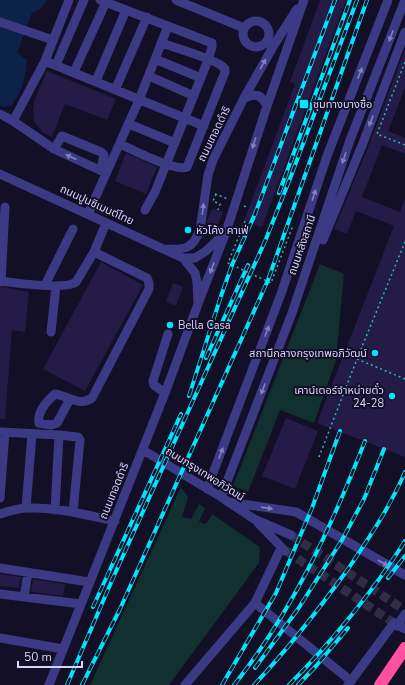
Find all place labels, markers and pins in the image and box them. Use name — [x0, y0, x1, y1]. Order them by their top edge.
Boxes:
place label: ชุมทางบางซื่อ — [313, 96, 372, 112]
marker: ชุมทางบางซื่อ — [298, 98, 310, 110]
place label: หัวโค้ง คาเฟ่ — [196, 223, 249, 238]
marker: หัวโค้ง คาเฟ่ — [183, 225, 193, 235]
place label: Bella Casa — [178, 318, 231, 333]
marker: Bella Casa — [165, 320, 175, 330]
place label: สถานีกลางกรุงเทพอภิวัฒน์ — [249, 346, 367, 361]
marker: สถานีกลางกรุงเทพอภิวัฒน์ — [370, 348, 380, 358]
place label: เคาน์เตอร์จำหน่ายตั๋ว 24-28 — [294, 382, 384, 411]
marker: เคาน์เตอร์จำหน่ายตั๋ว 24-28 — [387, 391, 397, 401]

